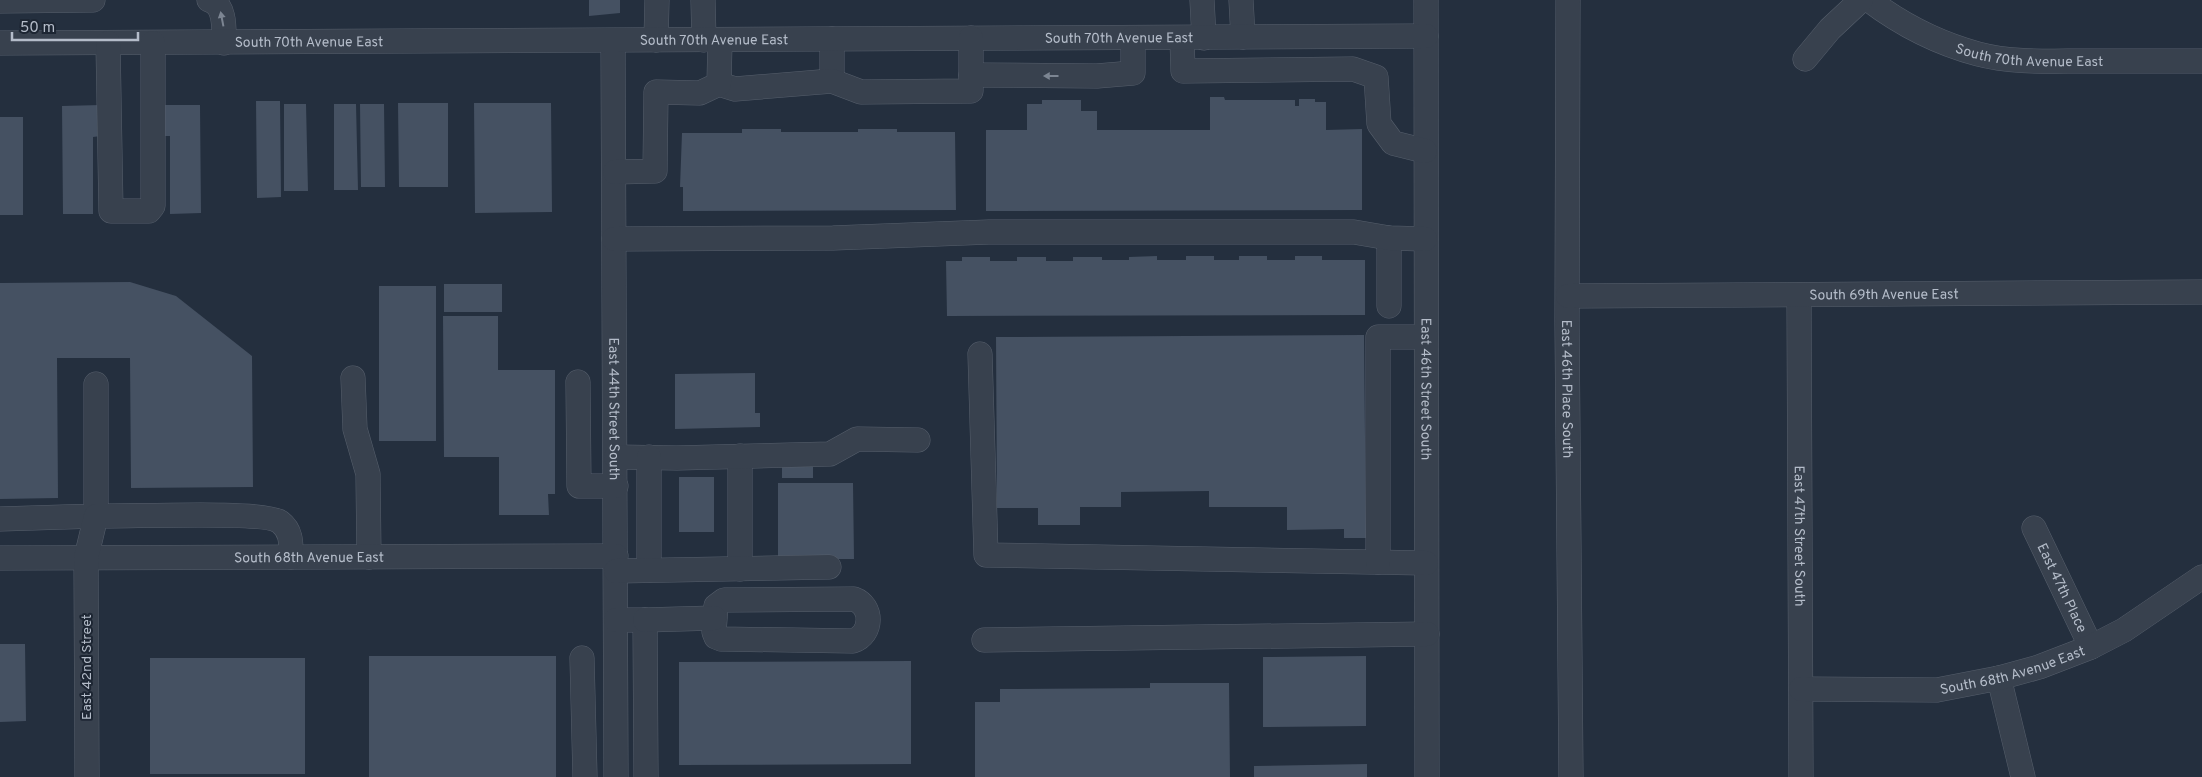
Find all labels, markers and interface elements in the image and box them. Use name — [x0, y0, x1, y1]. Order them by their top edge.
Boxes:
scale bar — [12, 10, 139, 42]
one-way arrow — [218, 11, 226, 26]
text: 50 m — [20, 19, 55, 38]
street label: South 70th Avenue East — [1045, 30, 1193, 48]
street label: South 70th Avenue East — [640, 32, 788, 50]
street label: South 70th Avenue East — [235, 34, 383, 52]
street label: South 70th Avenue East — [1953, 41, 2103, 71]
one-way arrow — [1042, 72, 1058, 80]
street label: South 69th Avenue East — [1809, 287, 1959, 304]
street label: East 46th Street South — [1416, 318, 1434, 460]
street label: East 46th Place South — [1557, 320, 1575, 458]
street label: East 44th Street South — [604, 337, 622, 481]
street label: East 47th Street South — [1790, 465, 1807, 607]
street label: East 47th Place — [2033, 541, 2090, 636]
street label: South 68th Avenue East — [234, 550, 384, 567]
street label: East 42nd Street — [79, 614, 96, 720]
street label: South 68th Avenue East — [1939, 643, 2088, 699]

